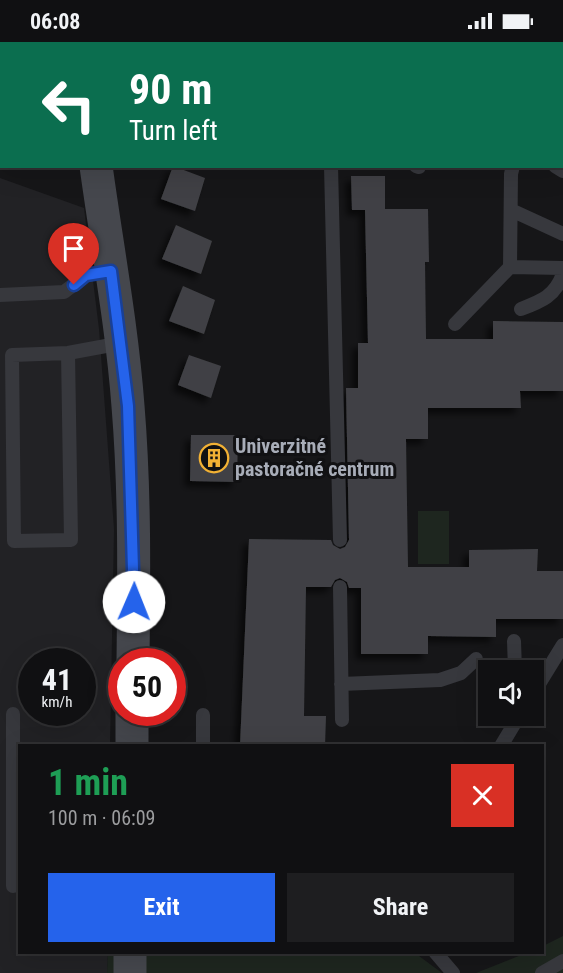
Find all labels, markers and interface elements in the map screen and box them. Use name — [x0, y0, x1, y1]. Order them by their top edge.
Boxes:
text: 06:08 — [30, 9, 81, 34]
text: 90 m — [129, 65, 212, 114]
icon: left — [30, 66, 108, 144]
text: Turn left — [129, 115, 218, 147]
pin — [48, 223, 99, 285]
icon: arrive — [57, 232, 90, 265]
place label: Univerzitné pastoračné centrum — [235, 434, 394, 481]
building icon: Univerzitné pastoračné centrum — [198, 442, 230, 474]
position arrow — [102, 570, 166, 634]
speed limit sign: 50 — [108, 648, 186, 726]
map controls — [478, 660, 544, 726]
button: sound — [478, 660, 544, 726]
text: 41 — [42, 662, 72, 697]
text: km/h — [42, 693, 72, 711]
text: 1 min — [48, 762, 128, 804]
button: close — [451, 764, 514, 827]
text: 100 m · 06:09 — [48, 806, 155, 830]
button: Exit — [48, 873, 275, 942]
button: Share — [287, 873, 514, 942]

